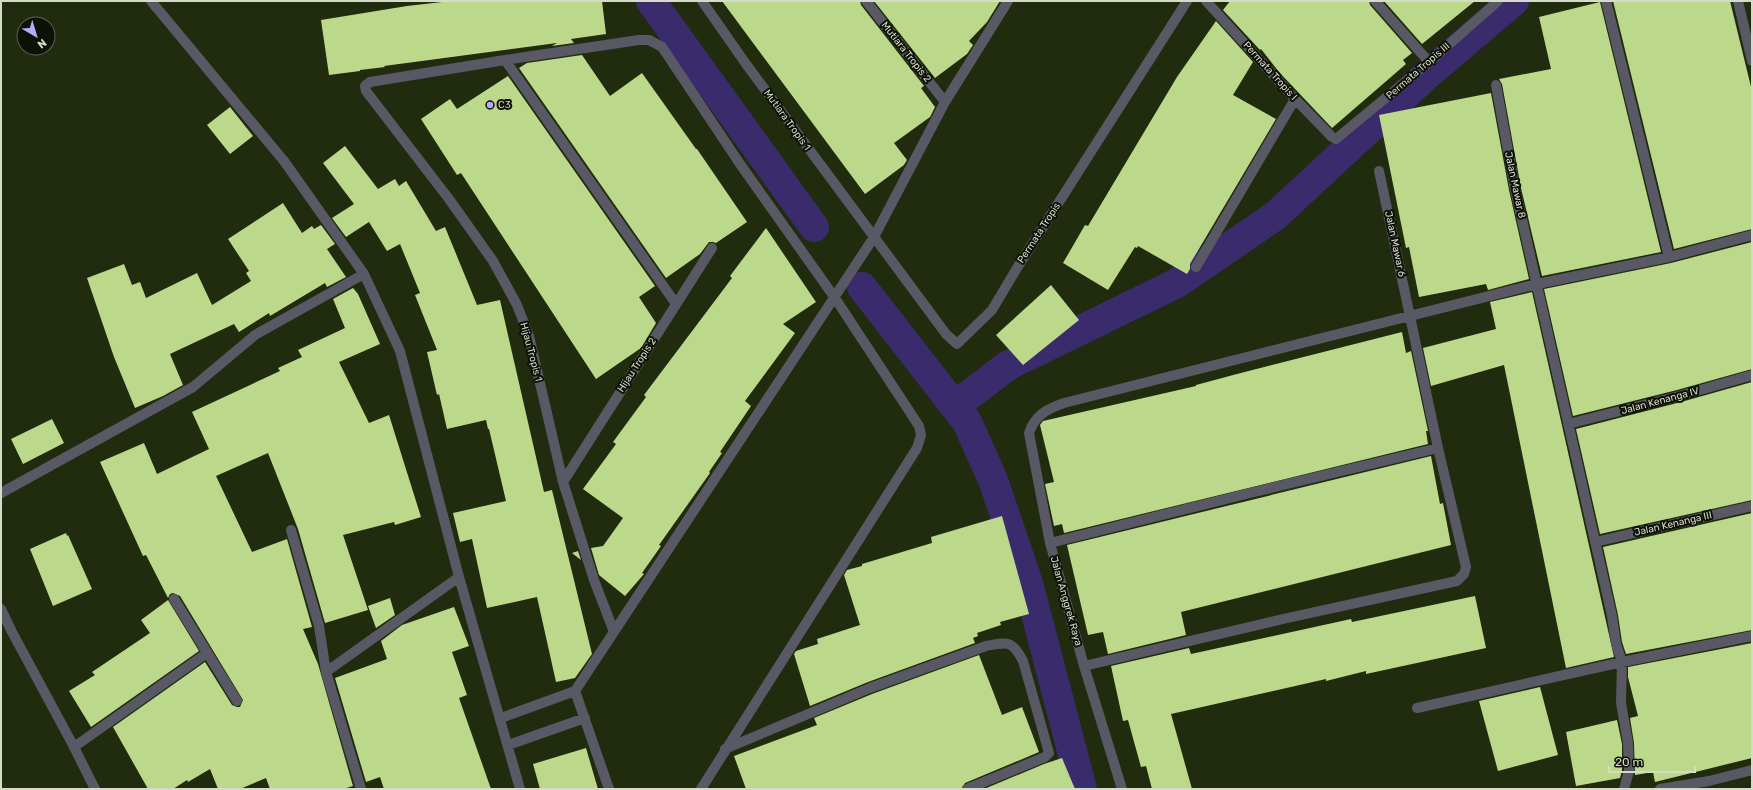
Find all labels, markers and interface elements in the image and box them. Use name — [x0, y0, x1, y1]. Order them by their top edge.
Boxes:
north arrow — [16, 16, 56, 56]
street label: Mutiara Tropis 2 — [879, 19, 933, 85]
text: N — [35, 36, 49, 51]
street label: Permata Tropis I — [1241, 39, 1299, 103]
street label: Permata Tropis III — [1384, 40, 1452, 102]
street label: Mutiara Tropis 1 — [761, 87, 813, 153]
place label: C3 — [498, 99, 511, 111]
marker: C3 — [485, 100, 495, 110]
street label: Jalan Mawar 8 — [1502, 151, 1528, 219]
street label: Permata Tropis — [1015, 201, 1063, 265]
street label: Jalan Mawar 6 — [1382, 210, 1408, 278]
street label: Hijau Tropis 1 — [517, 321, 545, 383]
street label: Hijau Tropis 2 — [615, 336, 659, 394]
street label: Jalan Kenanga IV — [1620, 385, 1701, 417]
street label: Jalan Kenanga III — [1633, 509, 1713, 539]
street label: Jalan Anggrek Raya — [1048, 555, 1084, 647]
scale bar — [1609, 748, 1695, 774]
text: 20 m — [1615, 755, 1643, 769]

